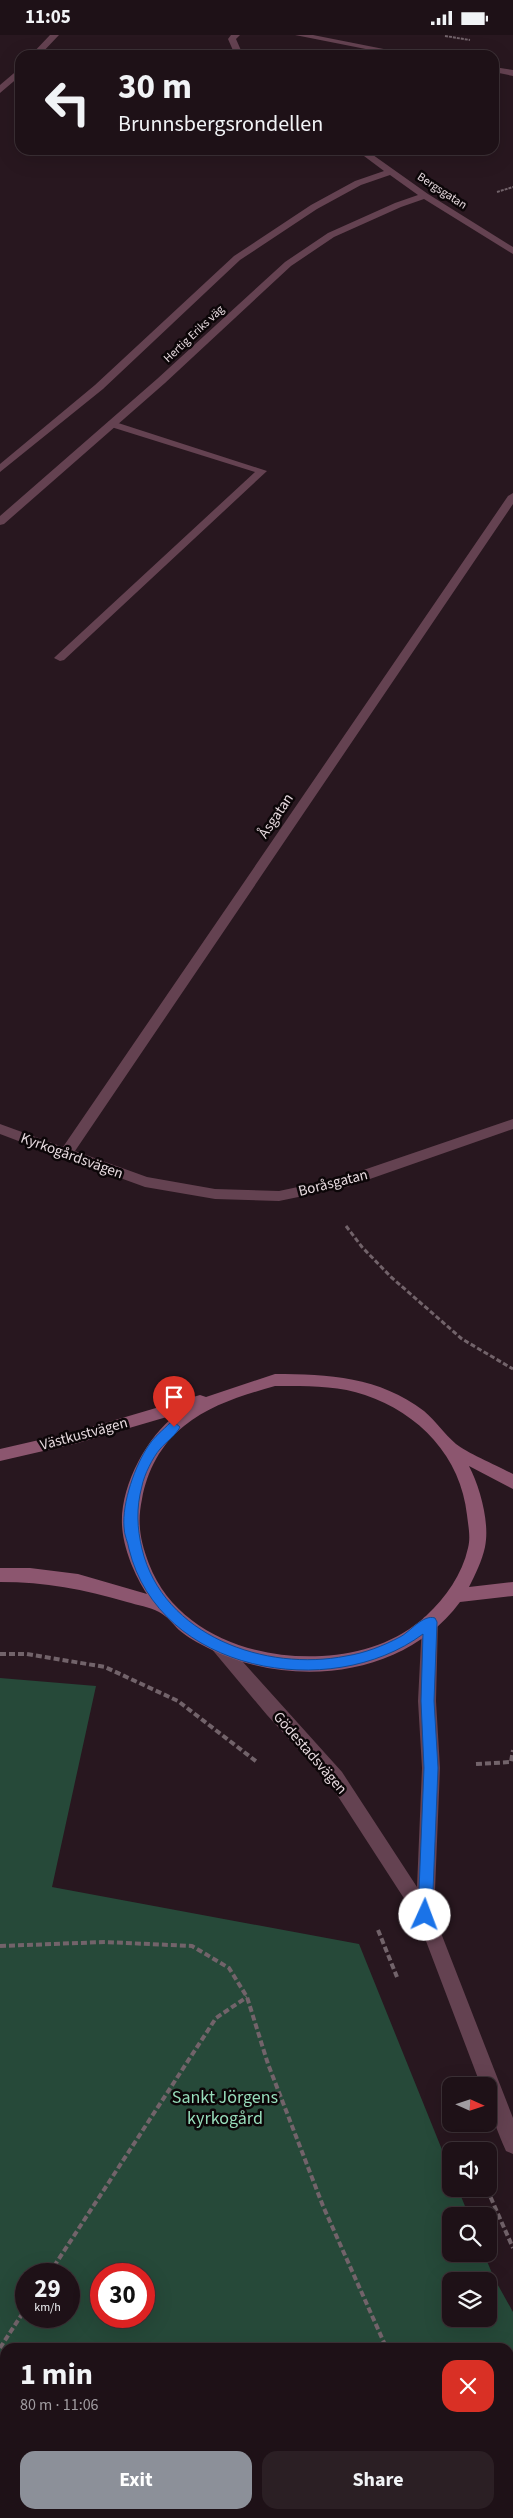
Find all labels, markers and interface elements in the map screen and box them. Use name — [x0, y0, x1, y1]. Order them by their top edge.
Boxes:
text: 11:05 — [25, 4, 71, 31]
text: 30 m — [118, 62, 192, 112]
icon: left — [35, 70, 100, 135]
text: Brunnsbergsrondellen — [118, 108, 323, 140]
street label: Bergsgatan — [414, 169, 470, 213]
street label: Hertig Eriks väg — [160, 301, 228, 367]
street label: Åsgatan — [253, 789, 299, 843]
street label: Kyrkogårdsvägen — [18, 1128, 126, 1184]
street label: Boråsgatan — [296, 1164, 370, 1202]
pin — [153, 1376, 195, 1427]
icon: arrive — [160, 1383, 188, 1411]
street label: Västkustvägen — [38, 1412, 130, 1456]
street label: Gödestadsvägen — [268, 1707, 352, 1799]
position arrow — [398, 1888, 450, 1940]
north arrow — [442, 2077, 498, 2133]
map controls — [442, 2077, 497, 2327]
park label: Sankt Jörgens kyrkogård — [172, 2085, 278, 2131]
button: sound — [442, 2142, 497, 2197]
button: search — [442, 2207, 497, 2262]
speed limit sign: 30 — [90, 2263, 155, 2328]
text: 29 — [34, 2271, 61, 2307]
button: layers — [442, 2272, 497, 2327]
text: km/h — [34, 2299, 61, 2316]
text: 1 min — [20, 2353, 93, 2396]
button: close — [442, 2360, 494, 2412]
text: 80 m · 11:06 — [20, 2394, 99, 2416]
button: Exit — [20, 2451, 252, 2509]
button: Share — [262, 2451, 494, 2509]

